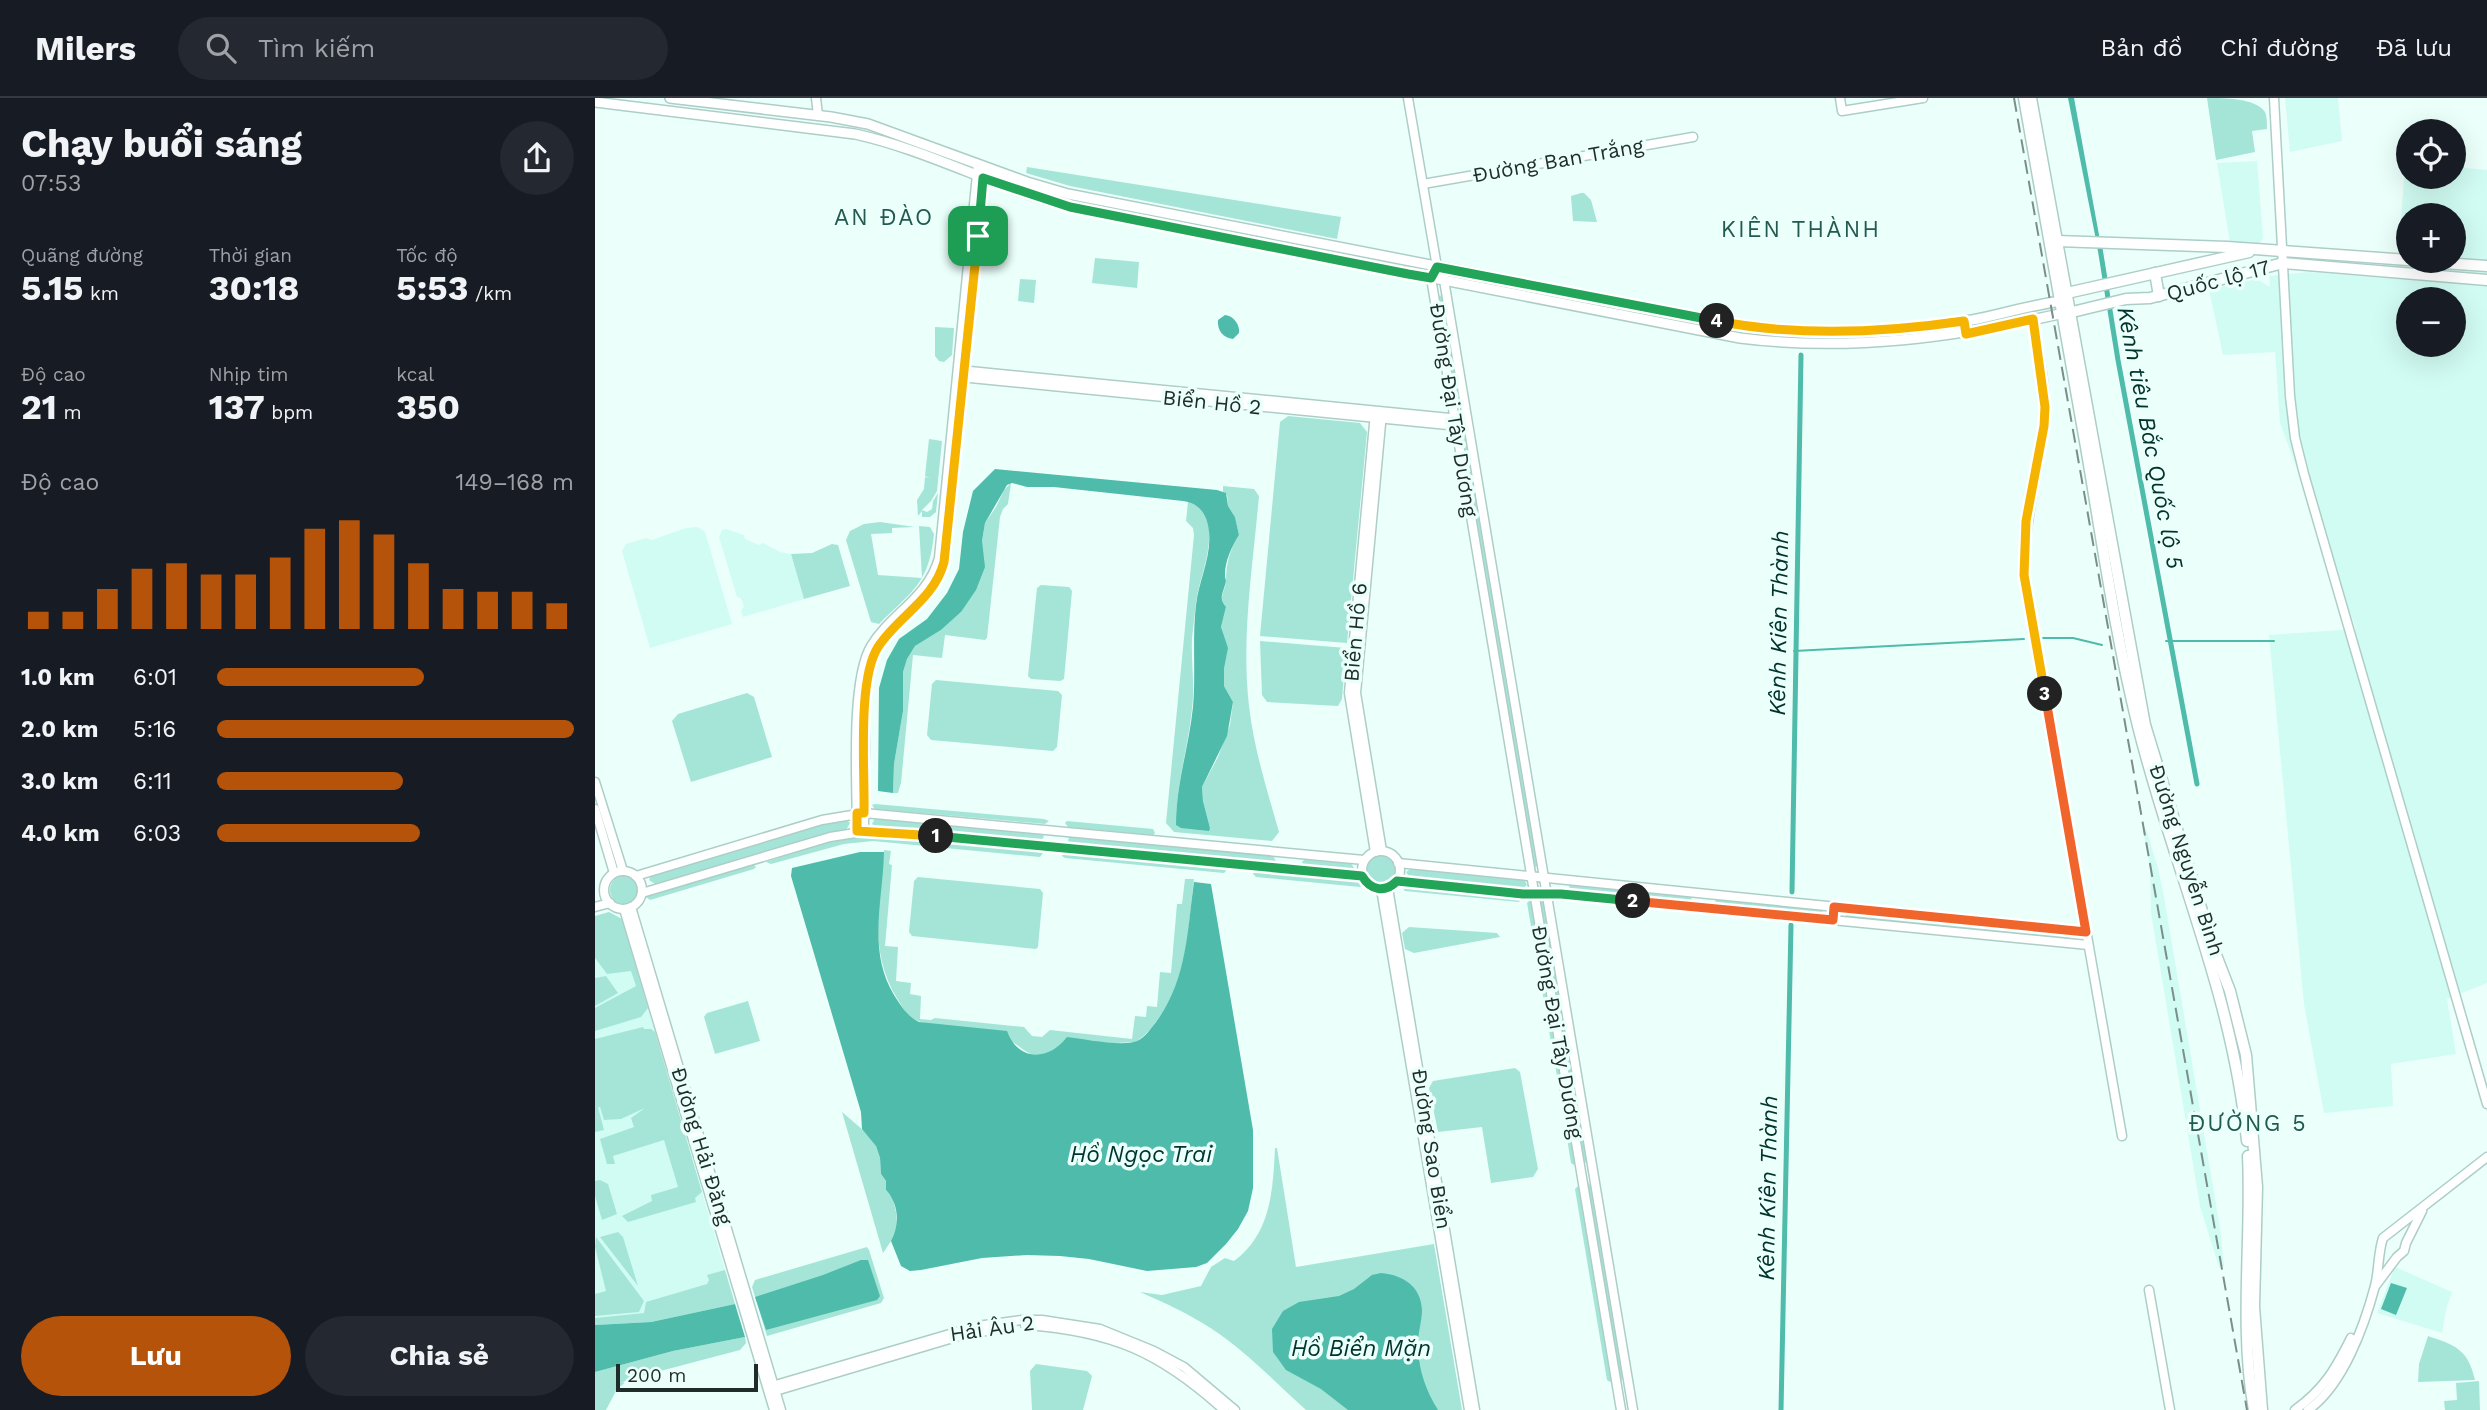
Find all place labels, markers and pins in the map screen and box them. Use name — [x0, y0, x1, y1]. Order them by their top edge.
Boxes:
pin — [948, 206, 1008, 266]
pin: 4 — [1699, 304, 1735, 339]
pin: 3 — [2027, 676, 2063, 712]
pin: 1 — [919, 818, 953, 854]
pin: 2 — [1615, 884, 1651, 918]

